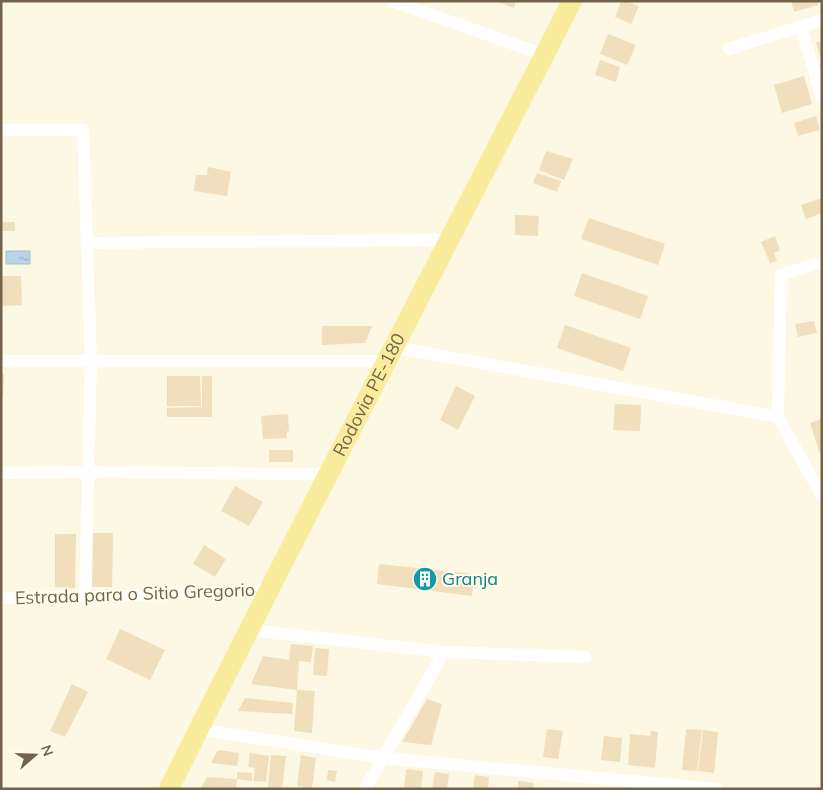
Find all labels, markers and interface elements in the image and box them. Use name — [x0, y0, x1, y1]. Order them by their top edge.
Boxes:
street label: Rodovia PE-180 — [327, 329, 410, 460]
building icon: Granja — [412, 566, 438, 592]
place label: Granja — [442, 567, 498, 590]
street label: Estrada para o Sitio Gregorio — [14, 578, 255, 609]
north arrow — [10, 730, 60, 780]
text: N — [37, 743, 57, 759]

